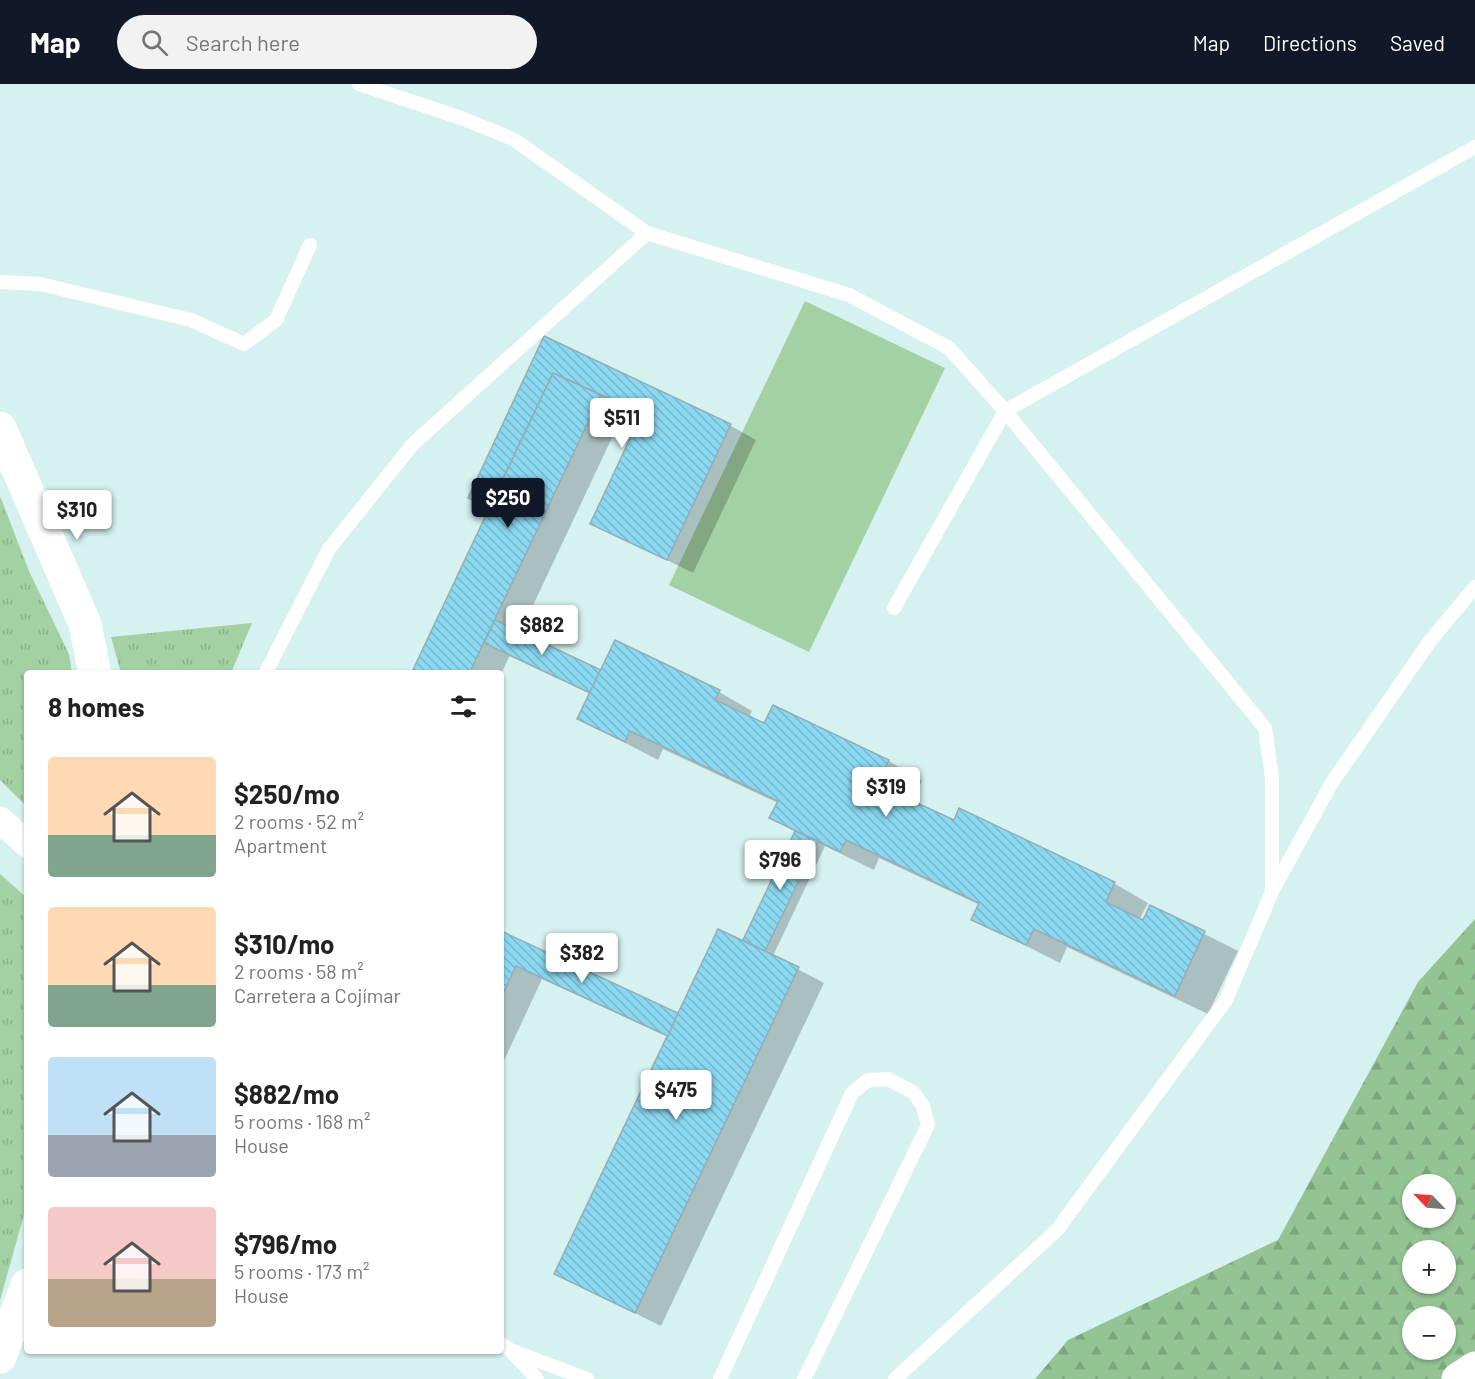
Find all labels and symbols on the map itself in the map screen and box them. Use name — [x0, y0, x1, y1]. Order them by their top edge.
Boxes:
pin: $511 — [586, 398, 658, 449]
pin: $250 — [472, 478, 544, 529]
pin: $310 — [41, 490, 113, 541]
pin: $882 — [506, 605, 578, 656]
pin: $319 — [850, 767, 922, 818]
pin: $796 — [744, 840, 816, 891]
pin: $382 — [546, 933, 618, 984]
pin: $475 — [640, 1070, 712, 1121]
north arrow — [1402, 1174, 1456, 1228]

